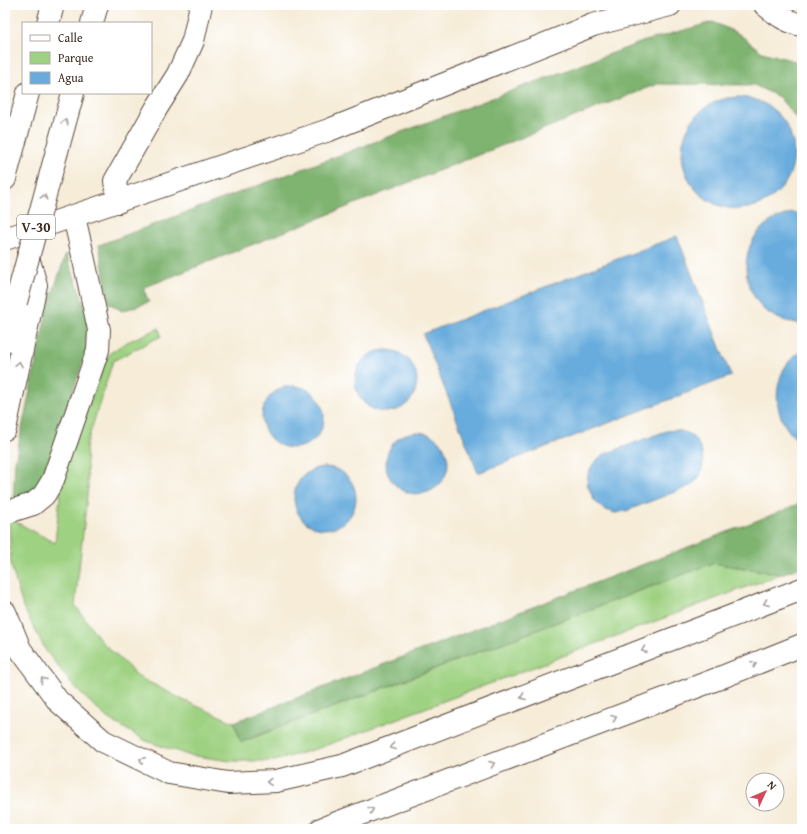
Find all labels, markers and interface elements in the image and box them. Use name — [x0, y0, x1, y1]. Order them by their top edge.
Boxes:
legend — [22, 22, 152, 94]
text: Calle — [58, 29, 83, 46]
text: Parque — [58, 49, 94, 66]
text: Agua — [58, 69, 84, 86]
one-way arrow — [60, 119, 69, 126]
one-way arrow — [40, 194, 48, 200]
road number: V-30 — [17, 215, 55, 239]
one-way arrow — [15, 361, 23, 367]
one-way arrow — [762, 599, 769, 607]
one-way arrow — [641, 645, 648, 653]
one-way arrow — [750, 661, 757, 669]
one-way arrow — [40, 677, 47, 684]
one-way arrow — [520, 692, 527, 700]
one-way arrow — [610, 715, 617, 723]
one-way arrow — [390, 742, 397, 750]
one-way arrow — [139, 757, 147, 765]
one-way arrow — [489, 761, 496, 769]
north arrow — [745, 772, 785, 812]
one-way arrow — [266, 777, 272, 786]
text: N — [764, 777, 781, 794]
one-way arrow — [367, 807, 374, 815]

